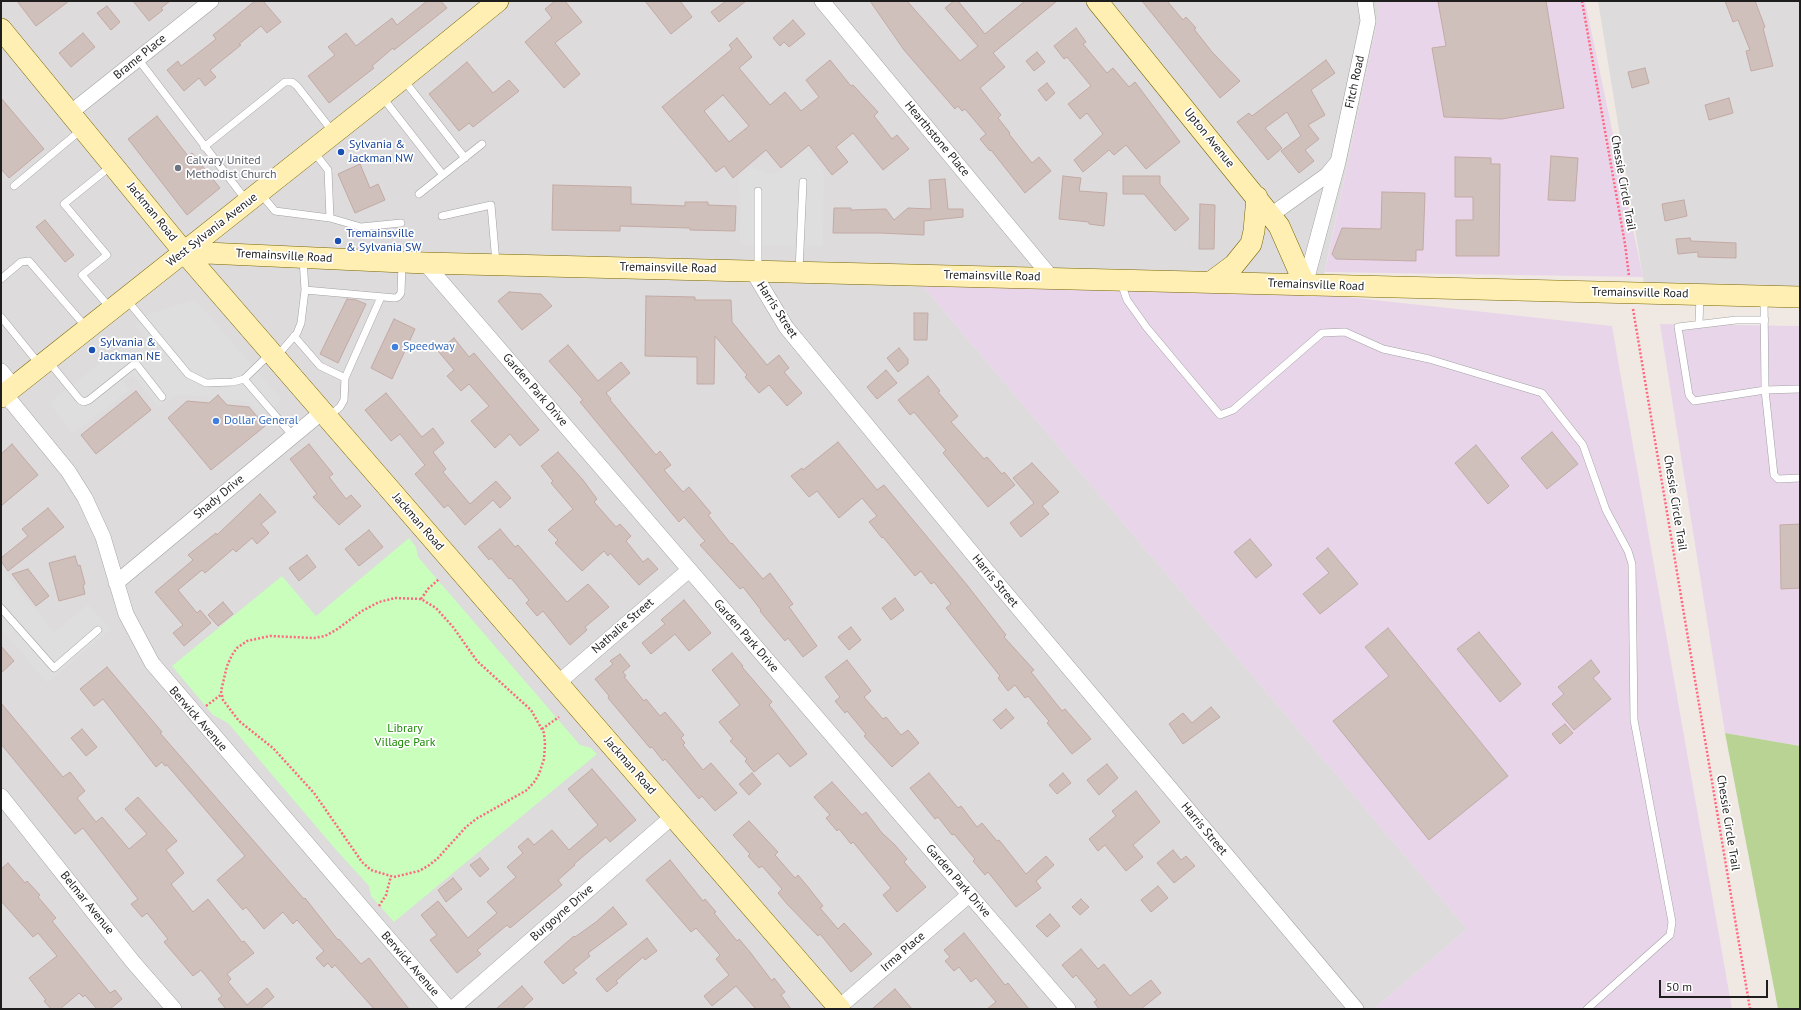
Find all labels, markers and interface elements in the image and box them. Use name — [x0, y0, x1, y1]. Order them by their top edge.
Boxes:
street label: Brame Place — [111, 31, 169, 83]
street label: Fitch Road — [1342, 54, 1368, 110]
street label: Hearthstone Place — [901, 98, 973, 180]
street label: Upton Avenue — [1181, 106, 1237, 170]
street label: Chessie Circle Trail — [1608, 134, 1638, 232]
place label: Sylvania & Jackman NW — [349, 138, 413, 166]
marker: Sylvania & Jackman NW — [336, 147, 346, 157]
place label: Calvary United Methodist Church — [186, 154, 277, 182]
marker: Calvary United Methodist Church — [173, 163, 183, 173]
street label: Jackman Road — [124, 180, 180, 244]
street label: West Sylvania Avenue — [164, 190, 260, 270]
place label: Tremainsville & Sylvania SW — [346, 227, 421, 255]
marker: Tremainsville & Sylvania SW — [333, 236, 343, 246]
street label: Tremainsville Road — [235, 246, 333, 266]
street label: Tremainsville Road — [619, 260, 717, 276]
street label: Tremainsville Road — [943, 268, 1041, 284]
street label: Tremainsville Road — [1267, 276, 1365, 294]
street label: Harris Street — [753, 279, 801, 341]
street label: Tremainsville Road — [1591, 285, 1689, 301]
place label: Sylvania & Jackman NE — [100, 336, 161, 364]
place label: Speedway — [403, 340, 455, 354]
marker: Speedway — [390, 342, 400, 352]
marker: Sylvania & Jackman NE — [87, 345, 97, 355]
street label: Garden Park Drive — [499, 351, 571, 429]
place label: Dollar General — [224, 414, 298, 428]
marker: Dollar General — [211, 416, 221, 426]
street label: Chessie Circle Trail — [1660, 454, 1690, 552]
street label: Shady Drive — [191, 472, 247, 522]
street label: Jackman Road — [389, 490, 447, 554]
street label: Harris Street — [969, 552, 1021, 610]
street label: Nathalie Street — [589, 595, 657, 657]
street label: Garden Park Drive — [710, 597, 782, 675]
street label: Berwick Avenue — [166, 684, 230, 754]
park label: Library Village Park — [375, 722, 435, 750]
street label: Jackman Road — [601, 734, 659, 798]
street label: Chessie Circle Trail — [1713, 774, 1743, 872]
street label: Harris Street — [1178, 800, 1230, 858]
street label: Garden Park Drive — [922, 842, 994, 920]
street label: Belmar Avenue — [57, 869, 117, 937]
street label: Burgoyne Drive — [528, 882, 596, 944]
street label: Berwick Avenue — [378, 929, 442, 999]
street label: Irma Place — [878, 929, 928, 975]
scale bar — [1661, 972, 1770, 998]
text: 50 m — [1666, 979, 1692, 994]

